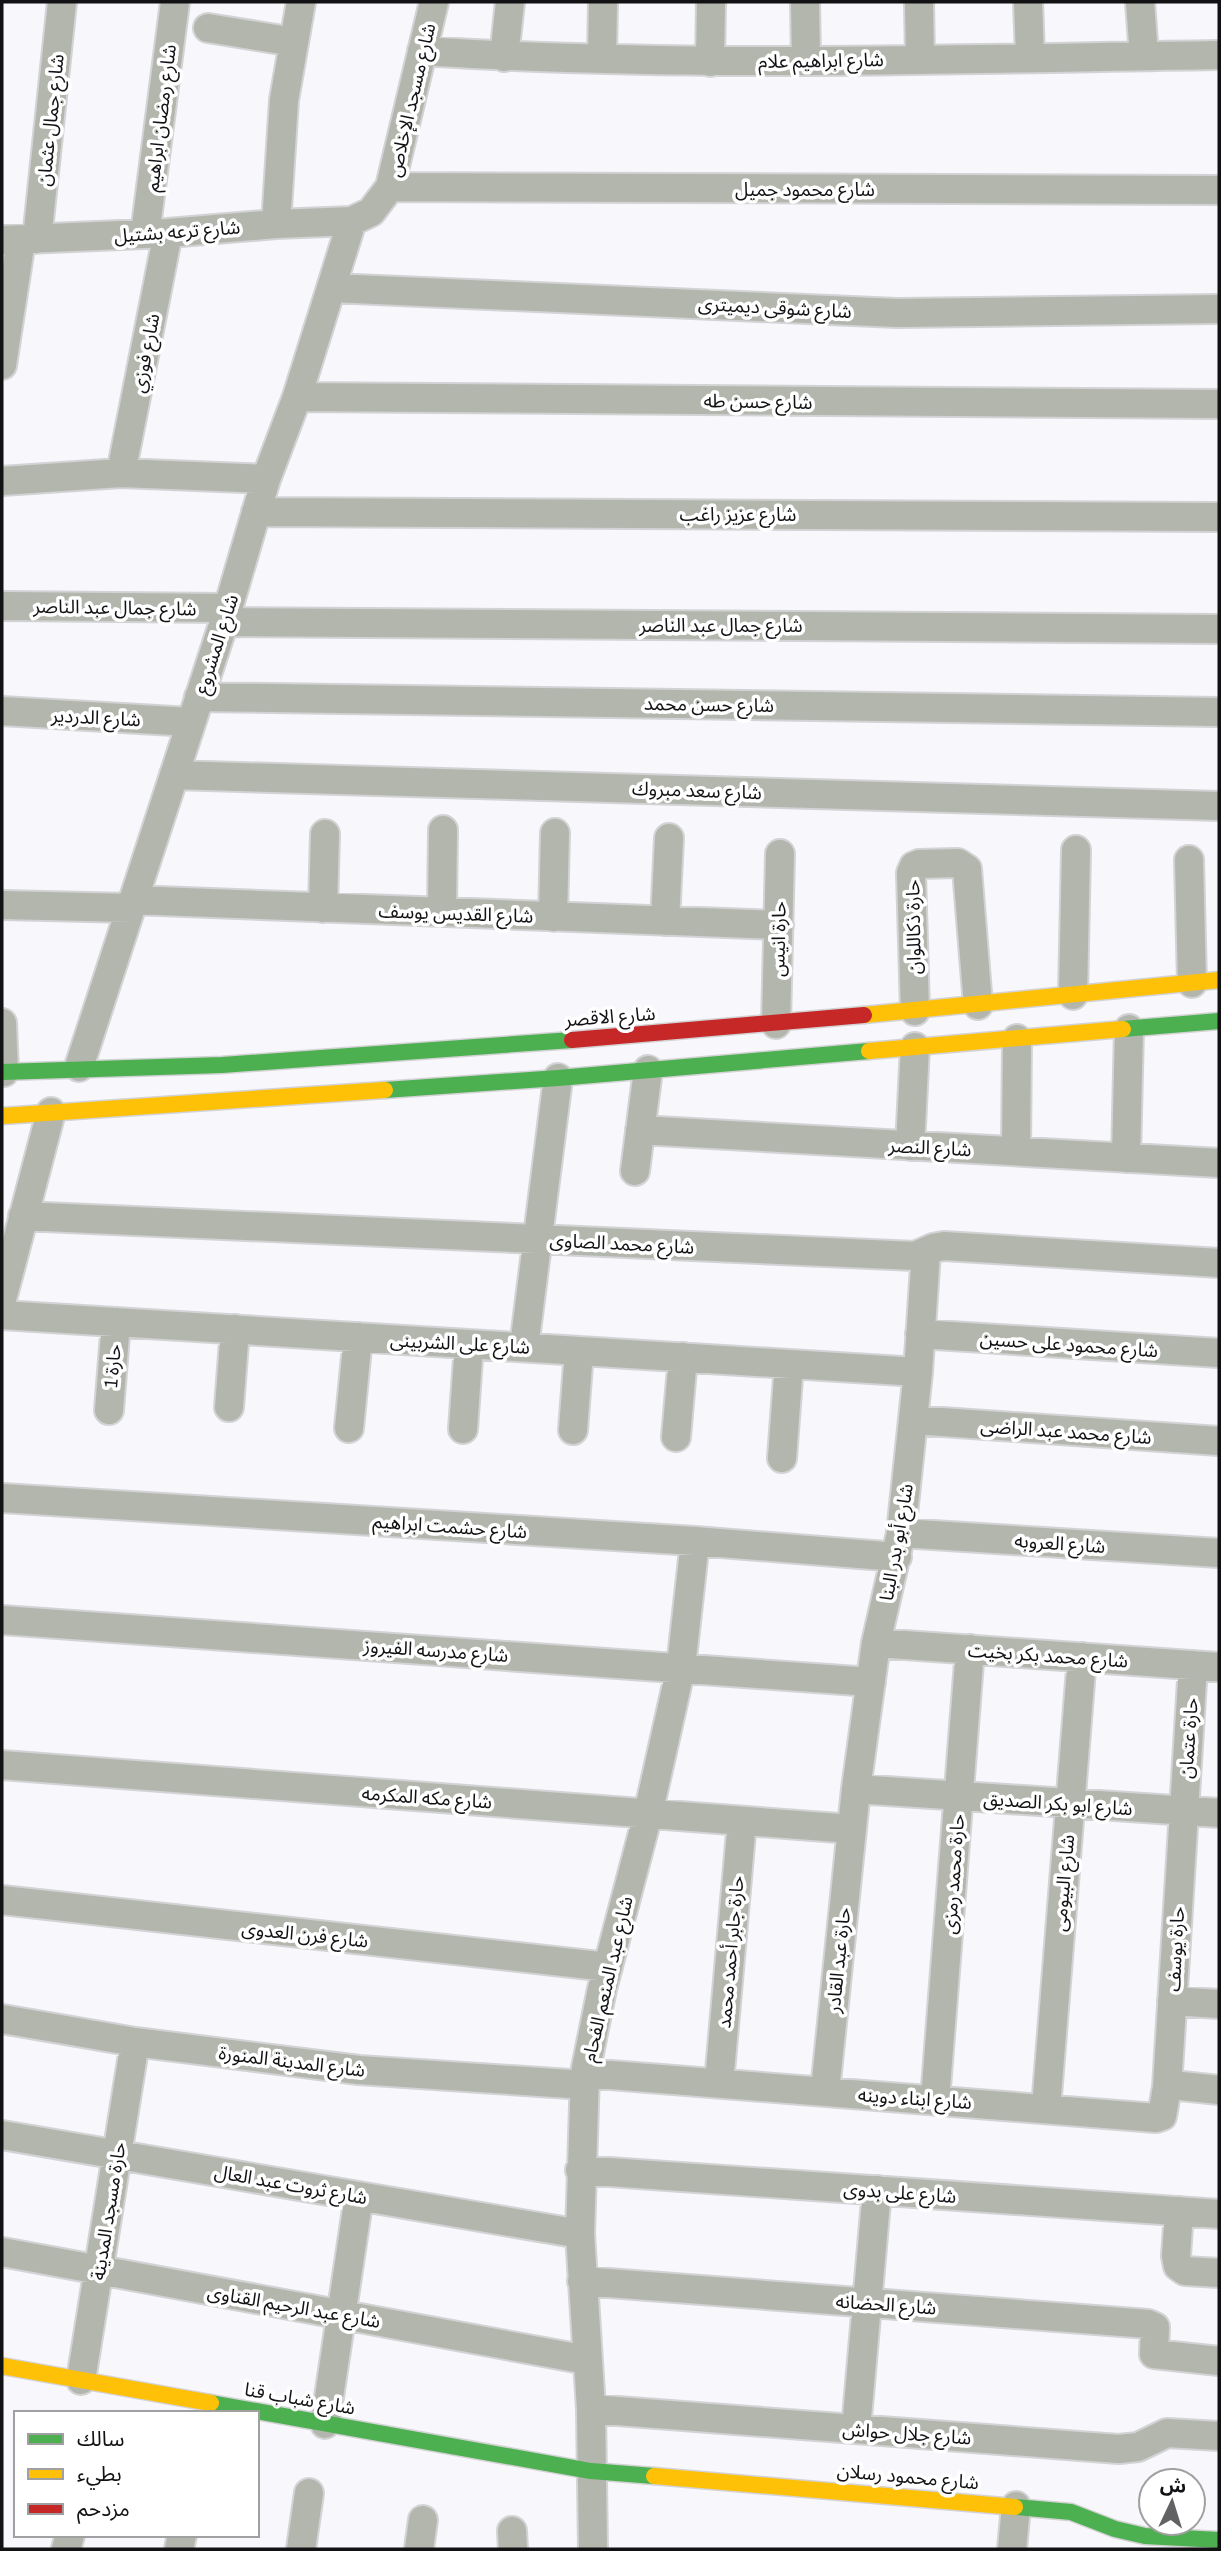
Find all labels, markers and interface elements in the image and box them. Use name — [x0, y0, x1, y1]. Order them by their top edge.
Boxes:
street label: شارع مسجد الإخلاص — [381, 21, 442, 180]
street label: شارع رمضان ابراهيم — [138, 43, 184, 193]
street label: شارع ابراهيم علام — [758, 46, 884, 76]
street label: شارع جمال عثمان — [30, 53, 71, 187]
street label: شارع محمود جميل — [735, 176, 875, 203]
street label: شارع ترعه بشتيل — [113, 214, 241, 249]
street label: شارع شوقى ديميترى — [697, 290, 853, 325]
street label: شارع فوزي — [125, 311, 168, 395]
street label: شارع حسن طه — [703, 387, 813, 416]
street label: شارع عزيز راغب — [680, 501, 796, 528]
street label: شارع المشروع — [188, 591, 245, 698]
street label: شارع جمال عبد الناصر — [32, 593, 197, 622]
street label: شارع جمال عبد الناصر — [638, 612, 803, 639]
street label: شارع حسن محمد — [644, 690, 774, 719]
street label: شارع الدردير — [50, 702, 141, 733]
street label: شارع سعد مبروك — [632, 775, 762, 806]
street label: حارة ذكاللوان — [899, 880, 927, 974]
street label: شارع القديس يوسف — [378, 897, 534, 930]
street label: حارة انيس — [764, 901, 792, 977]
street label: شارع الاقصر — [563, 1000, 656, 1033]
street label: شارع النصر — [887, 1132, 972, 1163]
street label: شارع محمد الصاوى — [549, 1226, 695, 1261]
street label: شارع محمود على حسين — [979, 1325, 1159, 1364]
street label: شارع على الشربينى — [389, 1326, 531, 1361]
street label: حارة 1 — [97, 1343, 127, 1389]
street label: شارع محمد عبد الراضى — [979, 1412, 1152, 1451]
street label: شارع أبو بدر البنا — [873, 1481, 920, 1603]
street label: شارع حشمت ابراهيم — [372, 1508, 528, 1546]
street label: شارع العروبه — [1014, 1527, 1106, 1560]
street label: شارع مدرسه الفيروز — [362, 1632, 509, 1669]
street label: شارع محمد بكر بخيت — [967, 1636, 1129, 1675]
street label: حارة عتمان — [1172, 1697, 1204, 1779]
street label: شارع مكه المكرمه — [361, 1779, 493, 1816]
street label: شارع ابو بكر الصديق — [982, 1785, 1134, 1822]
street label: حارة محمد رمزى — [936, 1813, 970, 1935]
street label: شارع البيومى — [1046, 1833, 1081, 1933]
street label: حارة جابر أحمد محمد — [710, 1875, 750, 2029]
street label: شارع عبد المنعم الفحام — [575, 1894, 641, 2065]
street label: حارة عبد القادر — [819, 1906, 856, 2015]
street label: حارة يوسف — [1160, 1906, 1190, 1992]
street label: شارع فرن العدوى — [240, 1914, 370, 1955]
street label: شارع المدينة المنورة — [217, 2039, 367, 2084]
street label: شارع ابناء دوينه — [857, 2081, 973, 2116]
street label: حارة مسجد المدينة — [84, 2140, 132, 2282]
street label: شارع ثروت عبد العال — [212, 2158, 370, 2211]
street label: شارع على بدوى — [843, 2175, 957, 2210]
street label: شارع عبد الرحيم القناوى — [205, 2278, 383, 2336]
street label: شارع الحضانه — [835, 2288, 937, 2321]
street label: شارع شباب قنا — [242, 2375, 357, 2422]
legend — [14, 2411, 259, 2537]
street label: شارع جلال حواش — [842, 2416, 972, 2451]
text: سالك — [77, 2424, 124, 2453]
street label: شارع محمود رسلان — [836, 2457, 980, 2496]
text: بطيء — [77, 2459, 122, 2490]
north arrow — [1137, 2467, 1207, 2537]
text: ش — [1159, 2471, 1187, 2499]
text: مزدحم — [77, 2494, 130, 2524]

